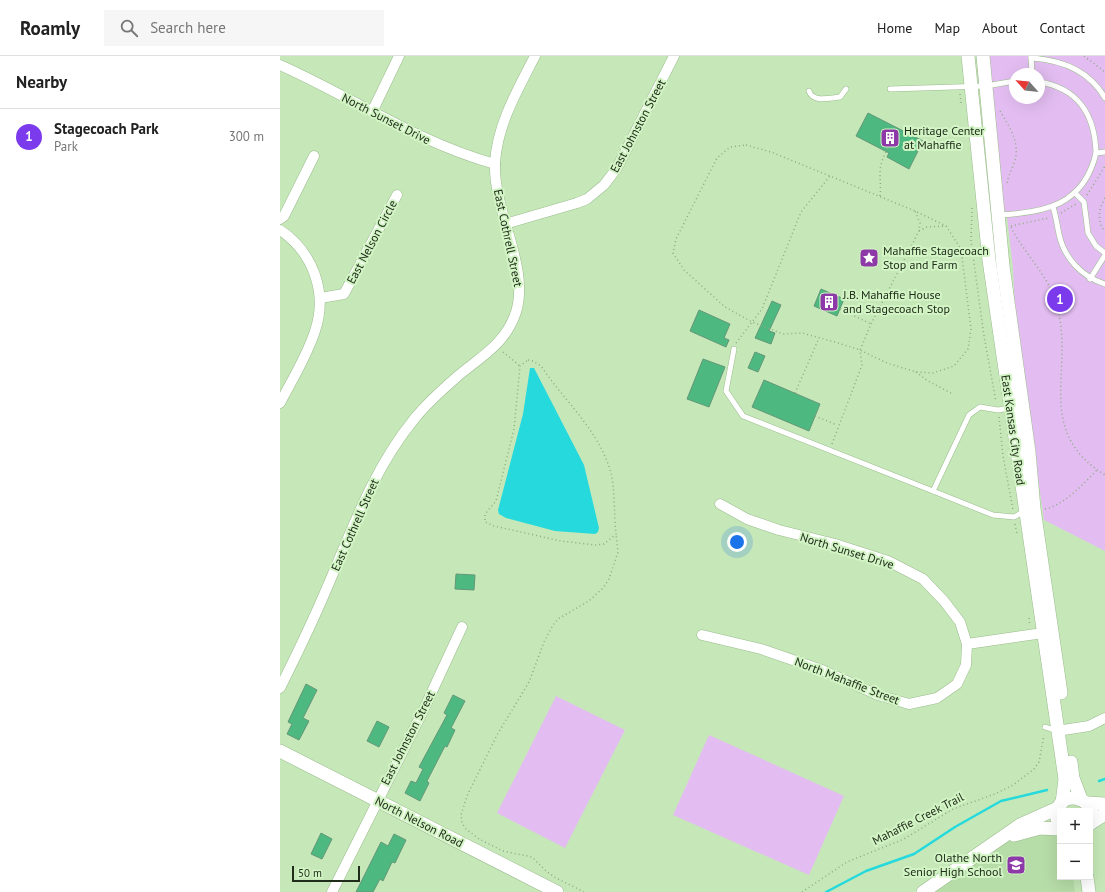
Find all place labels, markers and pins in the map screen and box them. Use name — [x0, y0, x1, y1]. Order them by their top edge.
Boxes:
place label: Heritage Center at Mahaffie — [904, 123, 984, 152]
building icon: Heritage Center at Mahaffie — [879, 127, 901, 149]
place label: Mahaffie Stagecoach Stop and Farm — [883, 243, 989, 272]
place icon: Mahaffie Stagecoach Stop and Farm — [858, 247, 880, 269]
pin: 1 — [1047, 284, 1073, 314]
place label: J.B. Mahaffie House and Stagecoach Stop — [842, 287, 950, 316]
building icon: J.B. Mahaffie House and Stagecoach Stop — [818, 291, 840, 313]
place label: Olathe North Senior High School — [904, 850, 1002, 879]
school or university icon: Olathe North Senior High School — [1005, 854, 1027, 876]

